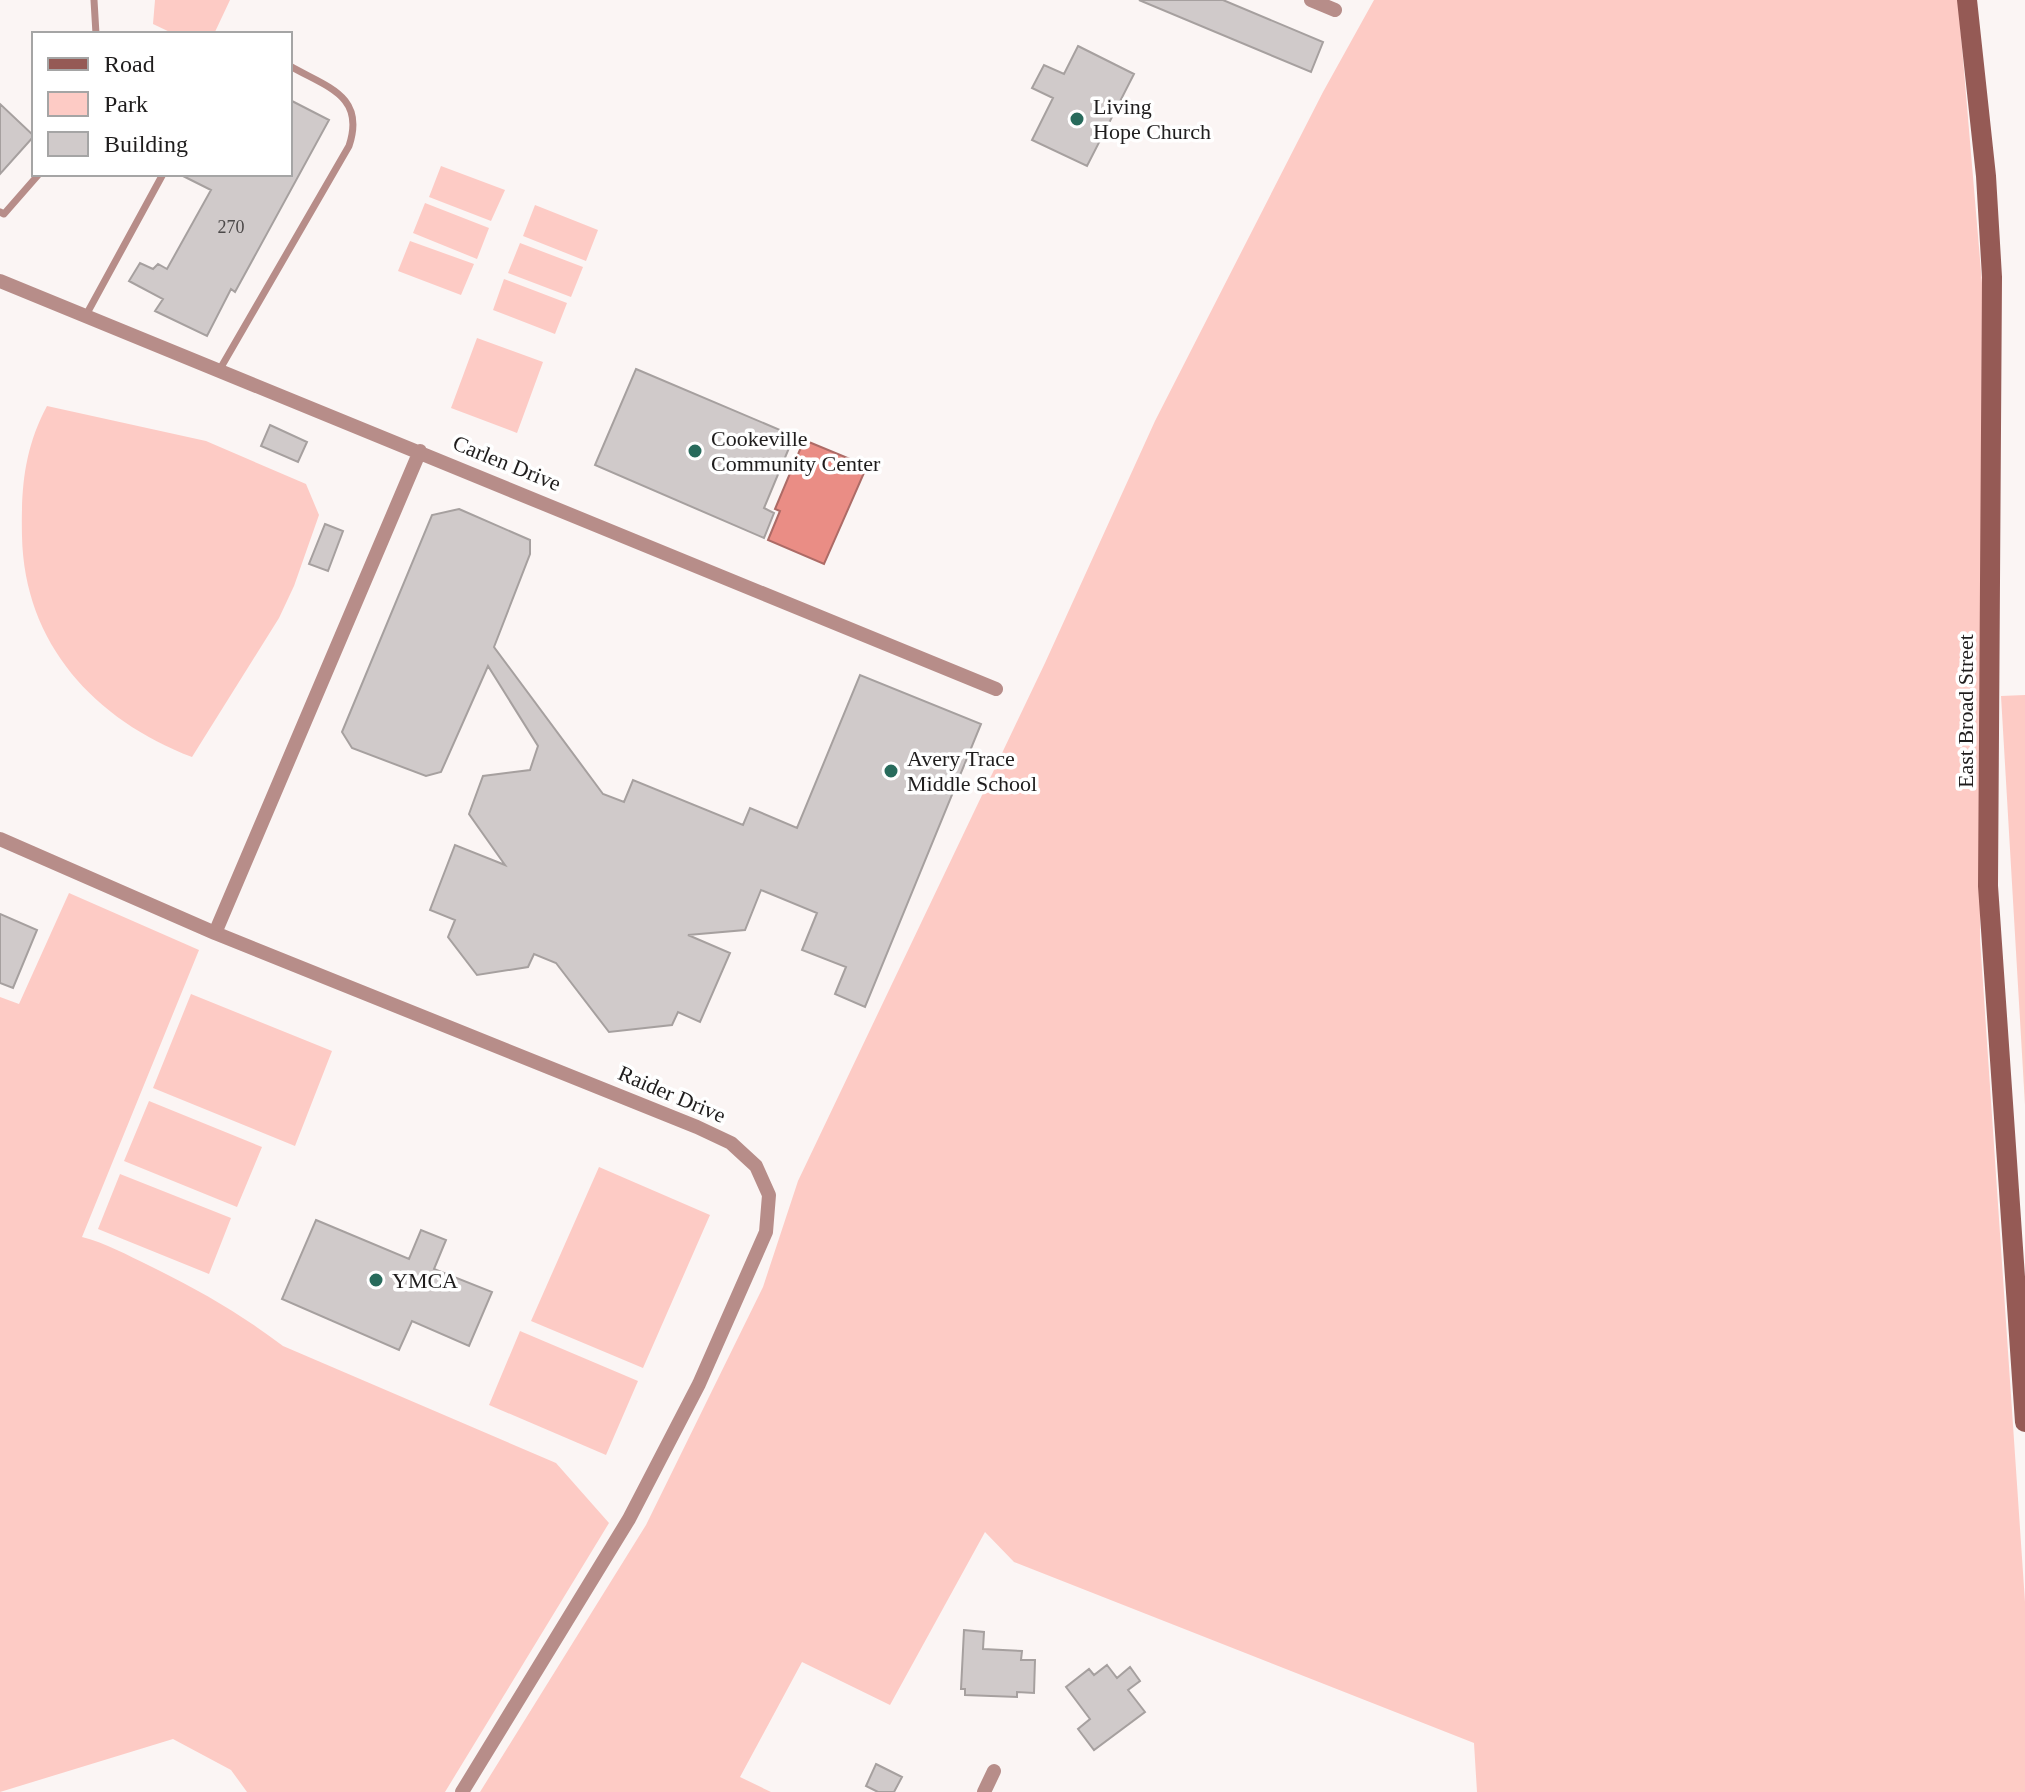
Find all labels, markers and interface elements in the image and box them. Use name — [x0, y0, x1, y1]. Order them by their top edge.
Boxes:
legend — [32, 32, 292, 176]
text: Road — [104, 51, 155, 77]
text: Park — [104, 91, 148, 117]
place label: Living Hope Church — [1093, 94, 1211, 144]
marker: Living Hope Church — [1068, 110, 1086, 128]
text: Building — [104, 131, 188, 157]
house number: 270 — [218, 217, 245, 237]
place label: Cookeville Community Center — [711, 426, 881, 476]
street label: Carlen Drive — [449, 430, 565, 496]
marker: Cookeville Community Center — [686, 442, 704, 460]
street label: East Broad Street — [1953, 634, 1978, 788]
place label: Avery Trace Middle School — [907, 746, 1037, 796]
marker: Avery Trace Middle School — [882, 762, 900, 780]
street label: Raider Drive — [615, 1060, 729, 1128]
place label: YMCA — [392, 1268, 458, 1293]
marker: YMCA — [367, 1271, 385, 1289]

